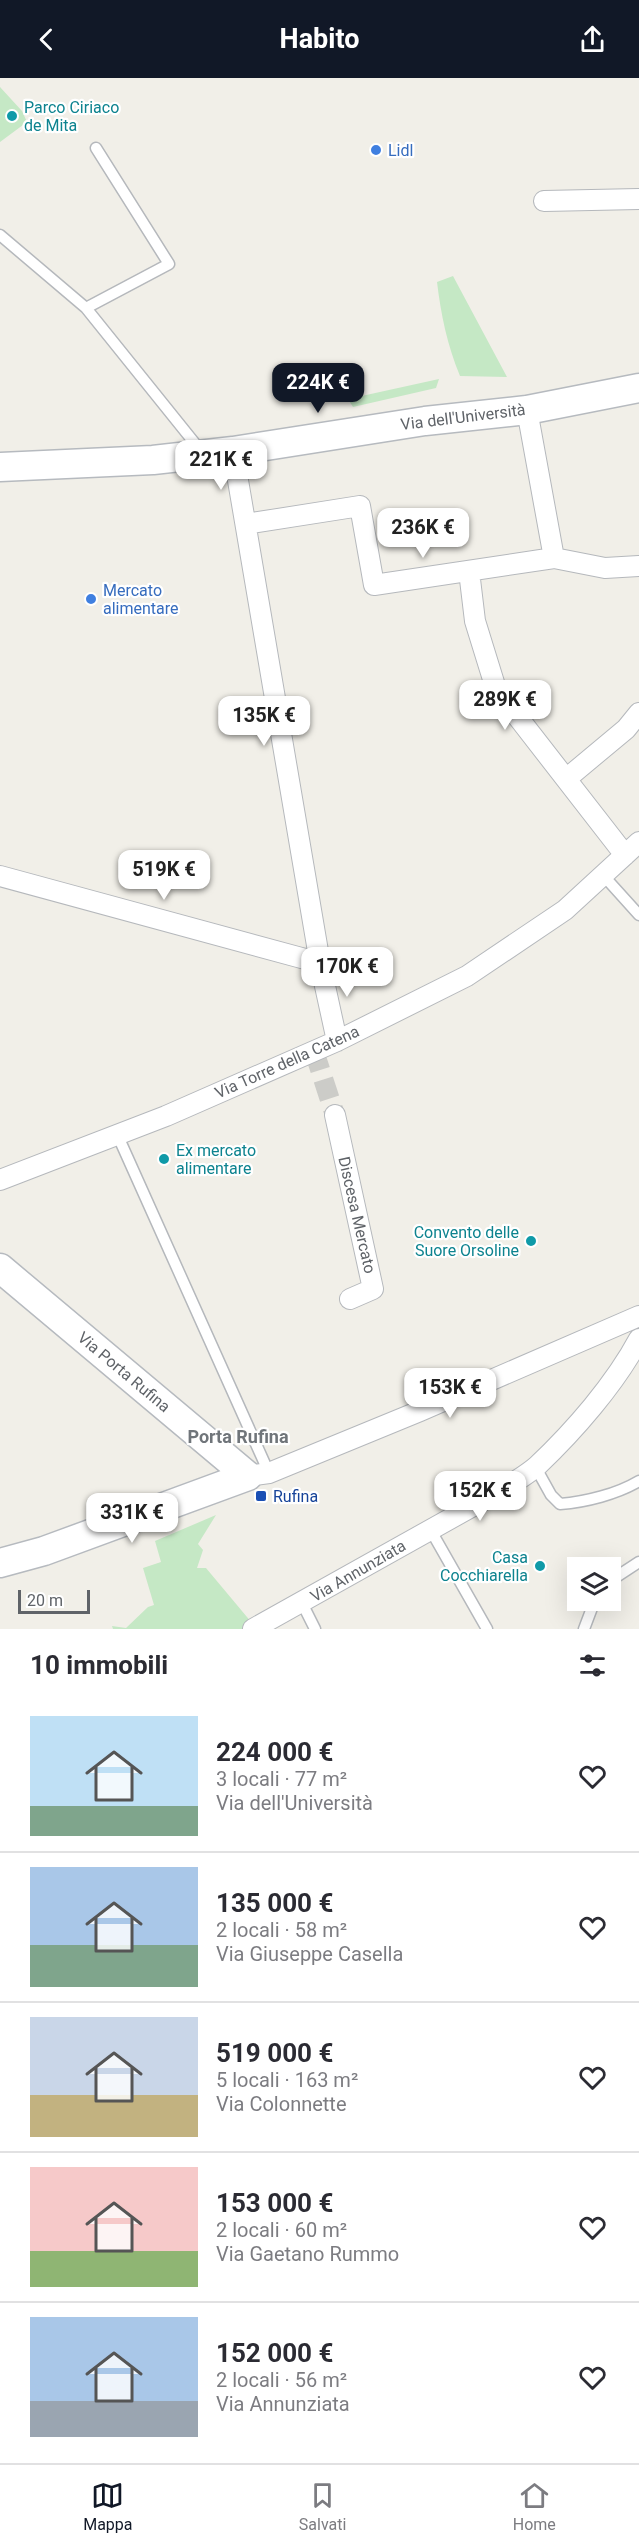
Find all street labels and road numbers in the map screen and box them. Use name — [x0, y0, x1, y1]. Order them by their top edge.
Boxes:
street label: Via dell'Università — [400, 400, 526, 434]
street label: Via Torre della Catena — [212, 1022, 362, 1102]
street label: Discesa Mercato — [334, 1155, 380, 1275]
street label: Via Porta Rufina — [74, 1328, 174, 1416]
street label: Via Annunziata — [307, 1536, 409, 1606]

